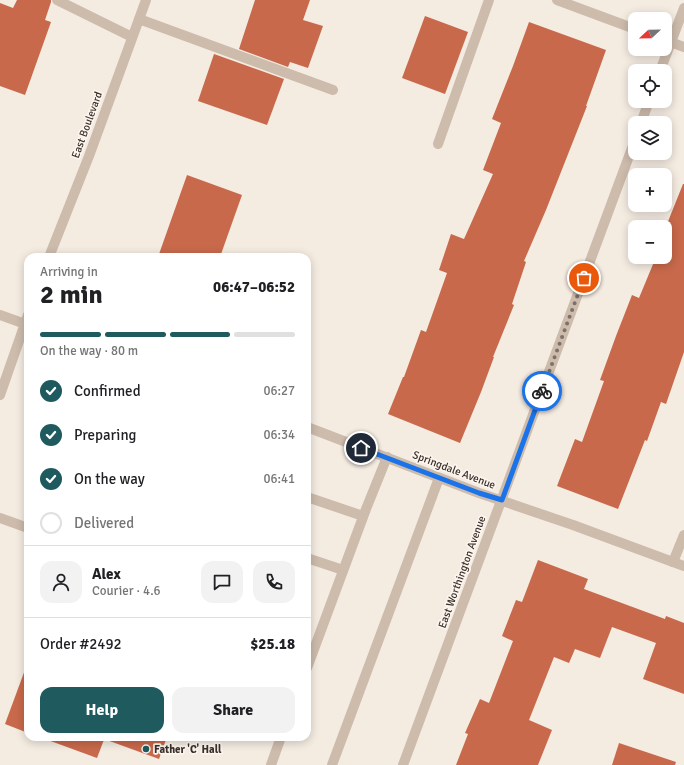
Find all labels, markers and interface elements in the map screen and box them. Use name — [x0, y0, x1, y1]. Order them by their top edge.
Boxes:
north arrow — [628, 12, 672, 56]
map controls — [628, 12, 672, 264]
button: locate — [628, 64, 672, 108]
street label: East Boulevard — [69, 90, 105, 160]
button: layers — [628, 116, 672, 160]
button: + — [628, 168, 672, 212]
button: − — [628, 220, 672, 264]
pin — [567, 261, 601, 295]
text: Arriving in — [40, 264, 98, 280]
icon: bag — [573, 267, 595, 289]
text: 06:47–06:52 — [213, 278, 295, 296]
text: 2 min — [40, 279, 103, 311]
text: On the way · 80 m — [40, 343, 138, 359]
courier — [522, 371, 562, 411]
icon: check — [40, 380, 62, 402]
icon: bike — [531, 380, 553, 402]
text: Confirmed — [74, 382, 141, 400]
text: 06:27 — [263, 383, 295, 399]
icon: check — [40, 424, 62, 446]
text: Preparing — [74, 426, 137, 444]
text: 06:34 — [263, 427, 295, 443]
pin — [344, 431, 378, 465]
icon: home — [350, 437, 372, 459]
street label: Springdale Avenue — [411, 448, 497, 492]
icon: check — [40, 468, 62, 490]
text: On the way — [74, 470, 145, 488]
text: 06:41 — [263, 471, 295, 487]
text: Delivered — [74, 514, 134, 532]
street label: East Worthington Avenue — [436, 514, 488, 630]
button: person — [40, 561, 82, 603]
button: chat — [201, 561, 243, 603]
button: phone — [253, 561, 295, 603]
text: Alex — [92, 565, 121, 583]
text: Courier · 4.6 — [92, 583, 161, 599]
text: Order #2492 — [40, 635, 122, 653]
text: $25.18 — [250, 635, 295, 653]
button: Help — [40, 687, 164, 733]
button: Share — [172, 687, 295, 733]
place label: Father 'C' Hall — [154, 743, 222, 756]
marker: Father 'C' Hall — [141, 744, 151, 754]

